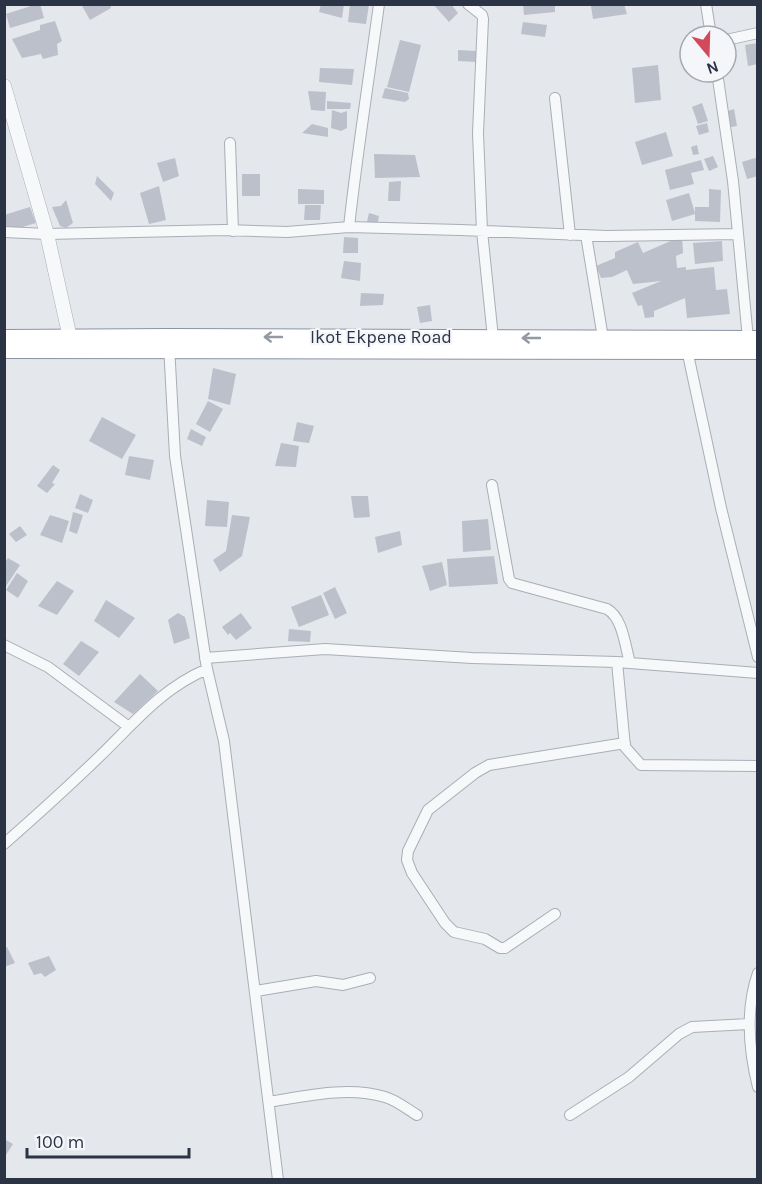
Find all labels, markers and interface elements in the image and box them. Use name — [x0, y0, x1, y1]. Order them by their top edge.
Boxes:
north arrow — [678, 24, 738, 84]
text: N — [704, 57, 721, 79]
street label: Ikot Ekpene Road — [310, 326, 452, 348]
one-way arrow — [264, 331, 284, 343]
one-way arrow — [522, 332, 542, 344]
scale bar — [27, 1121, 189, 1159]
text: 100 m — [36, 1131, 84, 1153]

